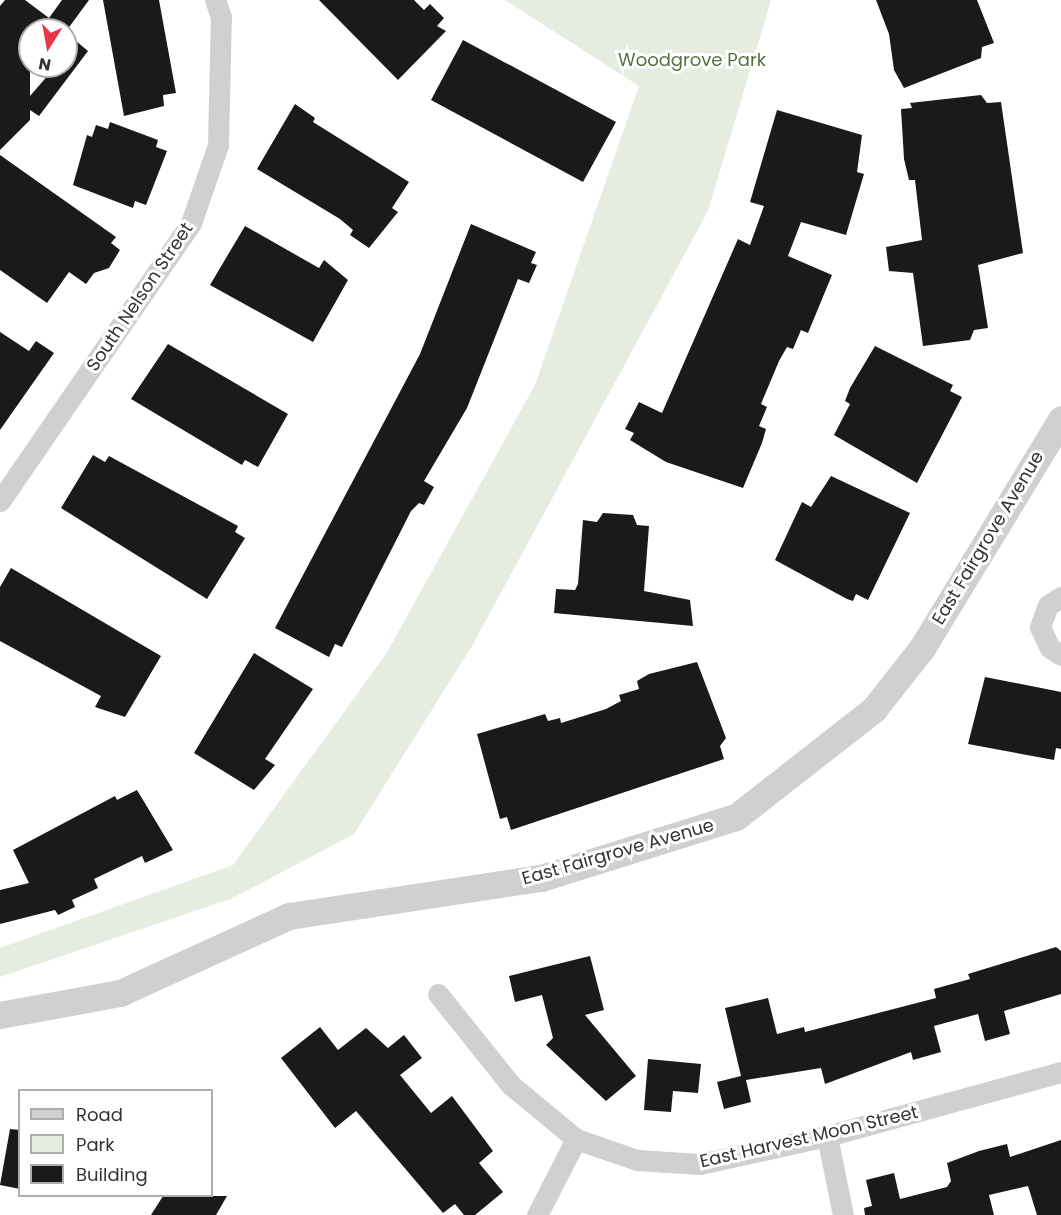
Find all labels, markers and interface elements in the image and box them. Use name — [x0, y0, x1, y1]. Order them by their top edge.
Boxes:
north arrow — [18, 18, 78, 78]
park label: Woodgrove Park — [618, 49, 766, 71]
text: N — [37, 52, 53, 77]
street label: South Nelson Street — [82, 219, 198, 375]
street label: East Fairgrove Avenue — [928, 447, 1048, 629]
street label: East Fairgrove Avenue — [520, 814, 716, 890]
legend — [18, 1089, 213, 1197]
street label: East Harvest Moon Street — [698, 1101, 920, 1173]
text: Road — [76, 1102, 123, 1127]
text: Park — [76, 1132, 115, 1157]
text: Building — [76, 1162, 148, 1187]

